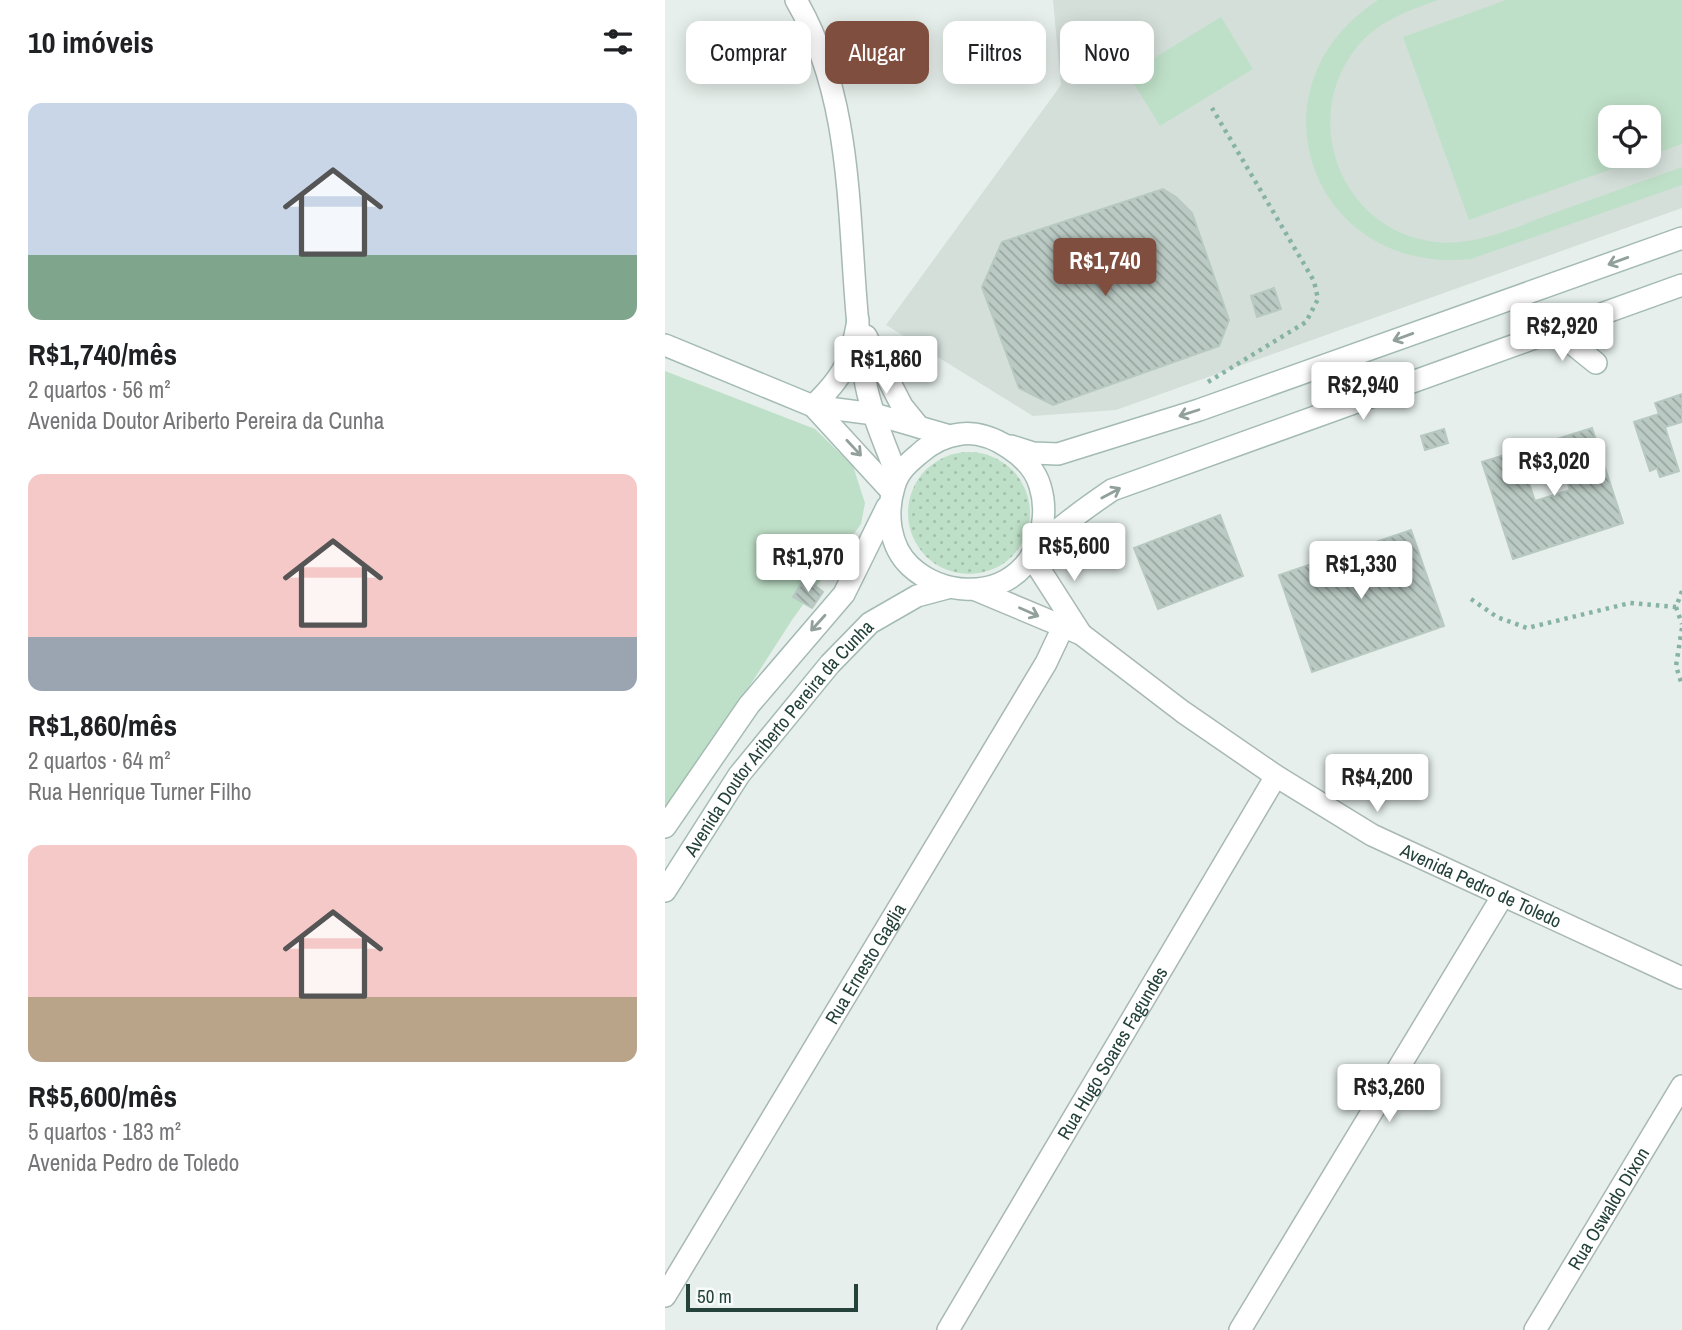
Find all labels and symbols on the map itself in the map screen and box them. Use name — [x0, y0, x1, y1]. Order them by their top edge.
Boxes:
pin: R$1,740 — [1040, 238, 1170, 298]
one-way arrow — [1607, 256, 1629, 268]
pin: R$2,920 — [1497, 304, 1627, 363]
one-way arrow — [1393, 332, 1415, 344]
pin: R$1,860 — [821, 336, 951, 396]
pin: R$2,940 — [1298, 362, 1428, 422]
one-way arrow — [1178, 407, 1200, 420]
pin: R$3,020 — [1489, 438, 1619, 498]
one-way arrow — [846, 439, 862, 457]
one-way arrow — [1100, 485, 1120, 499]
pin: R$5,600 — [1009, 524, 1139, 583]
pin: R$1,970 — [743, 534, 873, 594]
pin: R$1,330 — [1296, 542, 1426, 601]
one-way arrow — [1018, 606, 1039, 619]
street label: Avenida Doutor Ariberto Pereira da Cunha — [677, 614, 879, 862]
one-way arrow — [810, 614, 826, 632]
pin: R$4,200 — [1312, 754, 1442, 814]
street label: Avenida Pedro de Toledo — [1395, 837, 1566, 934]
street label: Rua Ernesto Gaglia — [819, 898, 912, 1029]
street label: Rua Hugo Soares Fagundes — [1051, 961, 1173, 1144]
pin: R$3,260 — [1324, 1064, 1454, 1124]
street label: Rua Oswaldo Dixon — [1561, 1142, 1655, 1274]
scale bar — [686, 1281, 857, 1313]

